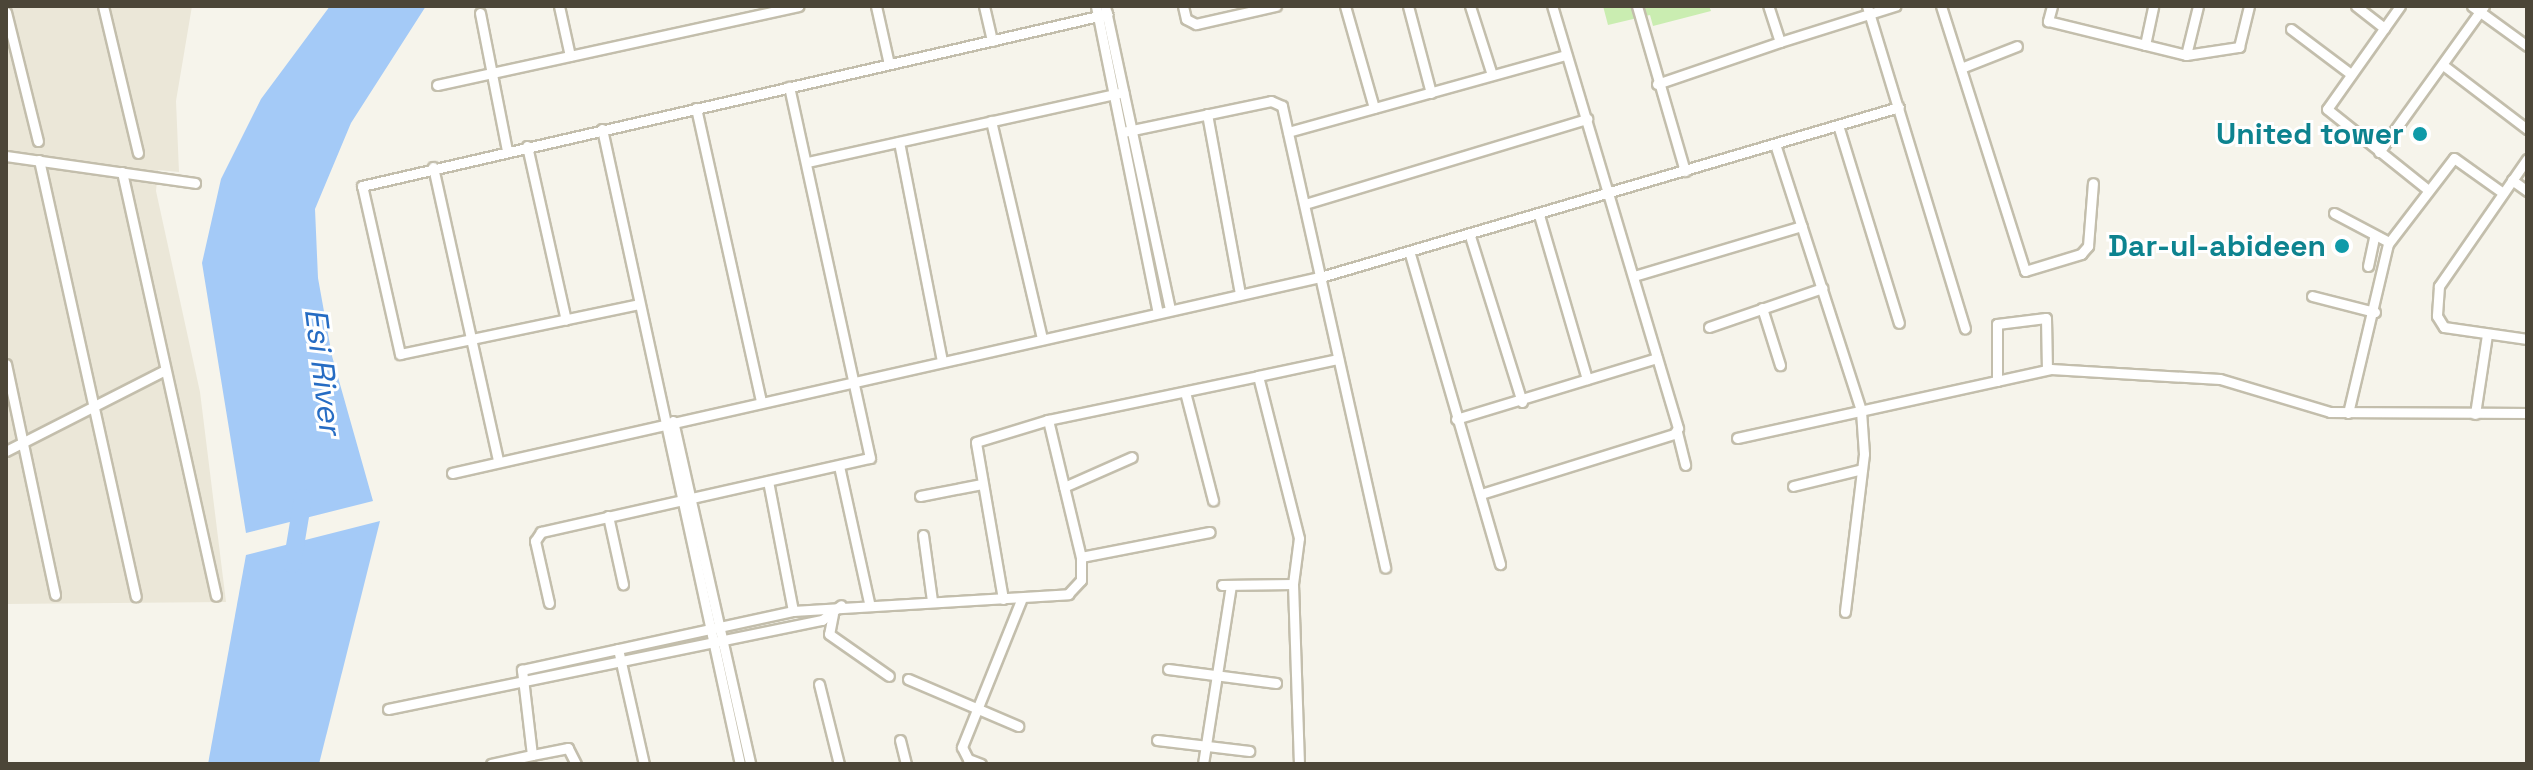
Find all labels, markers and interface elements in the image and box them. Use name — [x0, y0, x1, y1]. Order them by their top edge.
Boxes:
place label: United tower — [2216, 116, 2404, 152]
marker: United tower — [2411, 125, 2429, 143]
place label: Dar-ul-abideen — [2108, 228, 2326, 264]
marker: Dar-ul-abideen — [2333, 237, 2351, 255]
water label: Esi River — [296, 306, 350, 436]

